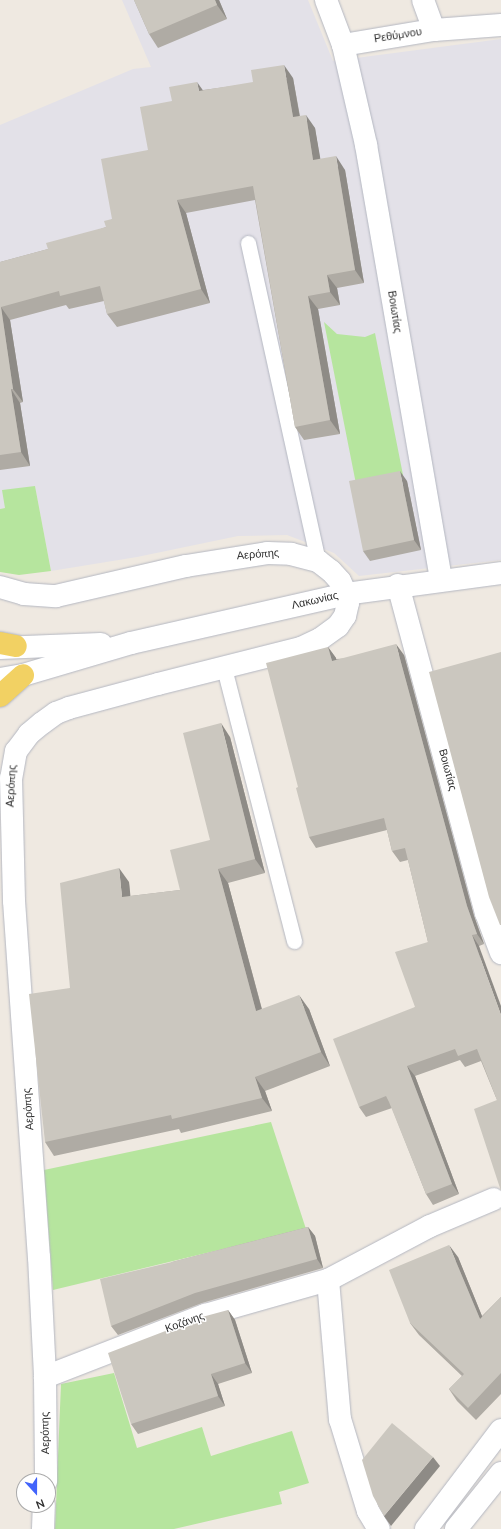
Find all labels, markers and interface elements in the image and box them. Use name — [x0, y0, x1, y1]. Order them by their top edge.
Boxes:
street label: Ρεθύμνου — [373, 26, 423, 46]
street label: Βοιωτίας — [384, 290, 404, 334]
street label: Αερόπης — [236, 547, 280, 563]
street label: Λακωνίας — [290, 589, 340, 613]
street label: Βοιωτίας — [435, 748, 459, 792]
street label: Αερόπης — [4, 764, 20, 808]
street label: Αερόπης — [21, 1087, 37, 1131]
street label: Κοζάνης — [164, 1310, 206, 1336]
street label: Αερόπης — [39, 1412, 53, 1454]
north arrow — [16, 1473, 56, 1513]
text: N — [34, 1495, 47, 1512]

